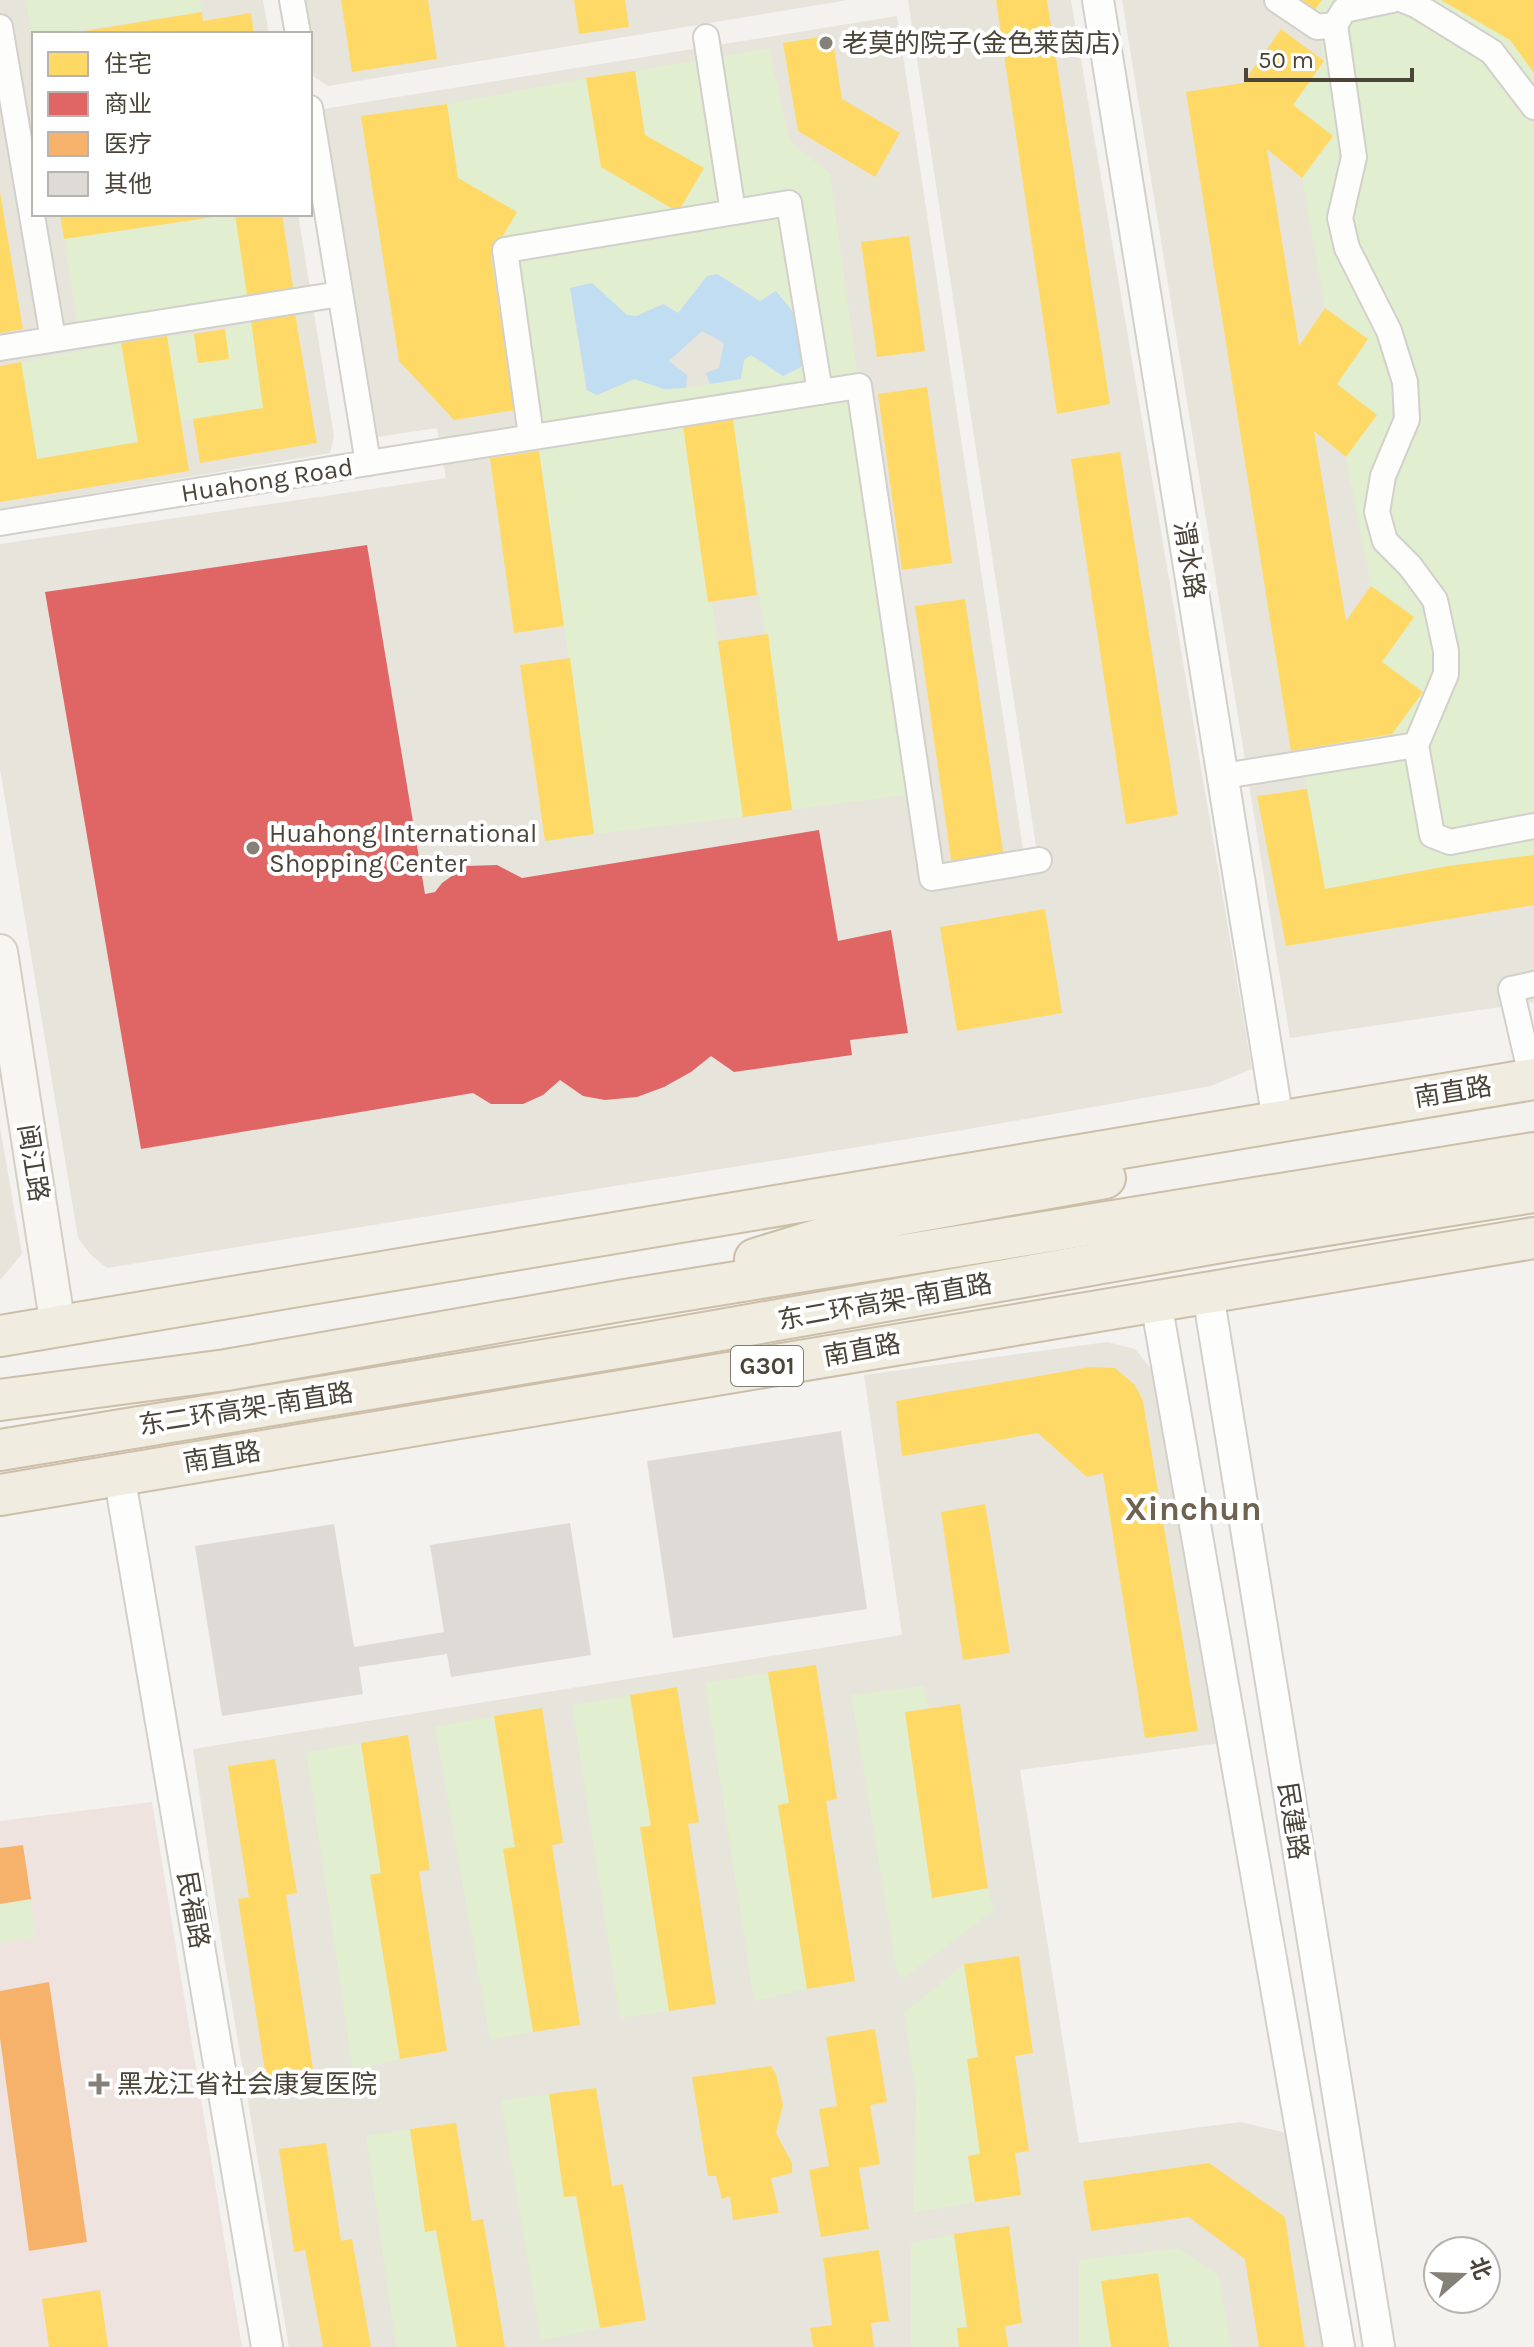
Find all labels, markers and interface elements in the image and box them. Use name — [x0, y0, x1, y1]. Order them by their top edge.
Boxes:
place label: 老莫的院子(金色莱茵店) — [842, 28, 1121, 59]
legend — [32, 32, 312, 216]
scale bar — [1246, 32, 1412, 82]
marker: 老莫的院子(金色莱茵店) — [817, 34, 835, 52]
text: 50 m — [1258, 46, 1314, 74]
text: 住宅 — [104, 50, 152, 78]
text: 商业 — [104, 90, 152, 118]
text: 医疗 — [104, 130, 152, 158]
text: 其他 — [104, 170, 152, 198]
street label: Huahong Road — [179, 451, 355, 509]
street label: 渭水路 — [1168, 519, 1210, 601]
place label: Huahong International Shopping Center — [269, 818, 537, 879]
marker: Huahong International Shopping Center — [244, 839, 262, 857]
street label: 南直路 — [1412, 1071, 1494, 1113]
street label: 闽江路 — [12, 1122, 54, 1204]
street label: 东二环高架-南直路 — [775, 1268, 995, 1336]
street label: 南直路 — [821, 1328, 903, 1372]
road number: G301 — [731, 1346, 803, 1386]
street label: 东二环高架-南直路 — [136, 1377, 356, 1441]
street label: 南直路 — [181, 1436, 263, 1478]
district label: Xinchun — [1124, 1489, 1262, 1529]
street label: 民建路 — [1272, 1780, 1314, 1862]
street label: 民福路 — [171, 1869, 215, 1951]
place label: 黑龙江省社会康复医院 — [117, 2069, 377, 2100]
marker: 黑龙江省社会康复医院 — [88, 2073, 110, 2095]
north arrow — [1422, 2235, 1502, 2315]
text: 北 — [1464, 2254, 1496, 2283]

